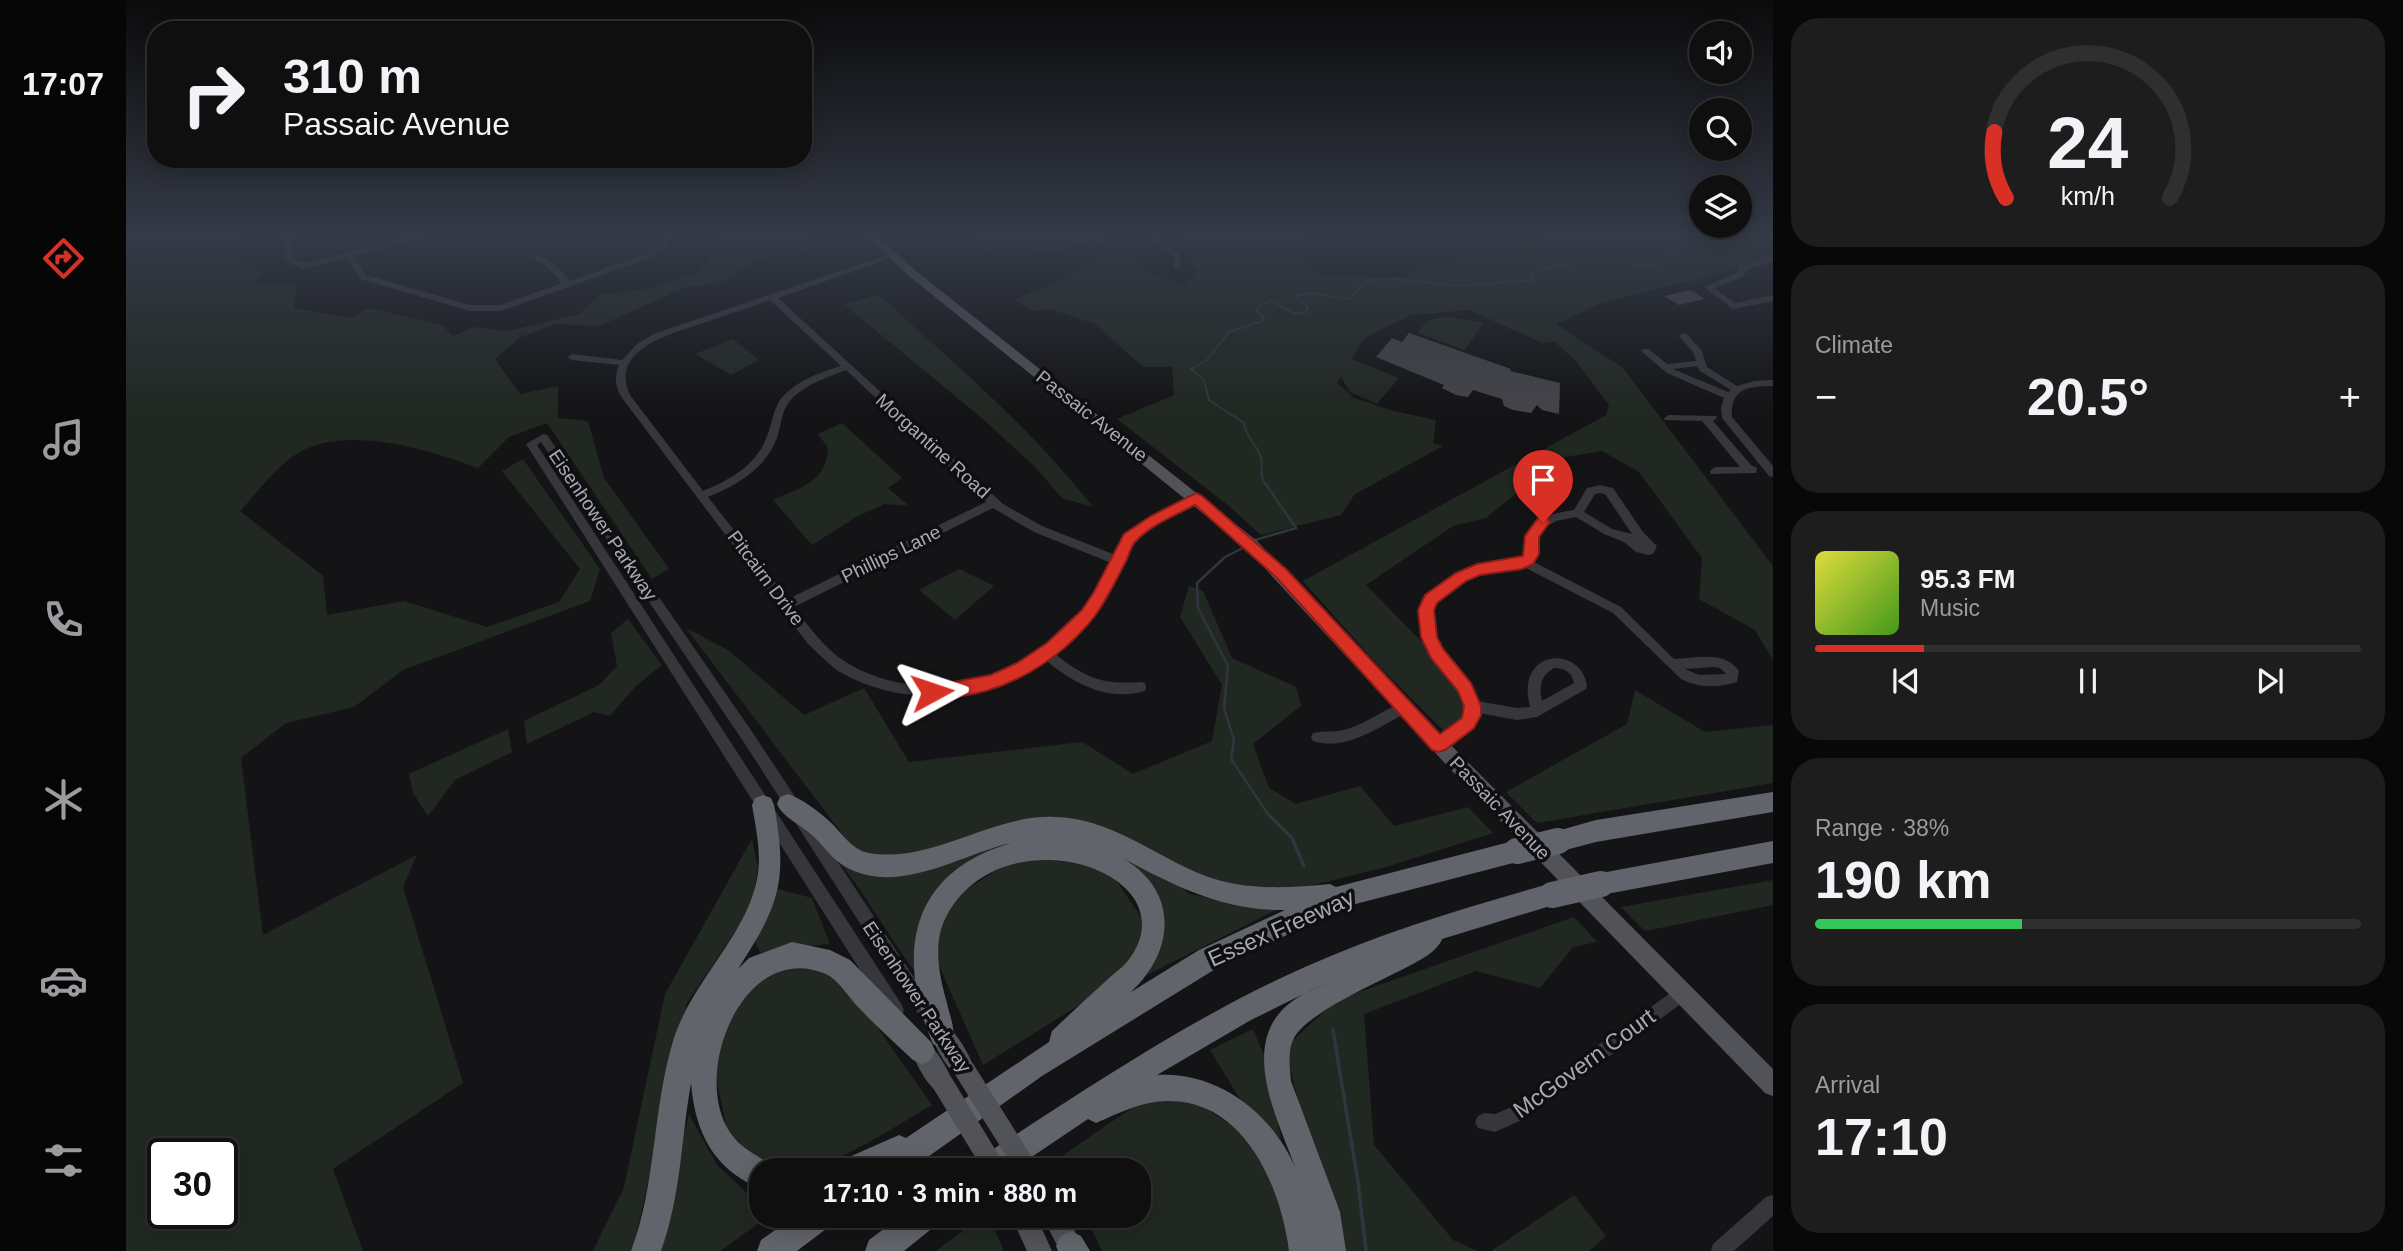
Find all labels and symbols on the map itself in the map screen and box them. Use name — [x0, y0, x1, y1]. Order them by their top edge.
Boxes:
street label: Passaic Avenue — [1032, 366, 1152, 466]
street label: Morgantine Road — [872, 389, 994, 503]
street label: Eisenhower Parkway — [545, 446, 662, 605]
pin — [1513, 450, 1573, 522]
street label: Phillips Lane — [838, 521, 944, 587]
street label: Pitcairn Drive — [724, 527, 808, 629]
position arrow — [895, 655, 969, 729]
street label: Passaic Avenue — [1446, 752, 1554, 864]
street label: Essex Freeway — [1204, 884, 1359, 972]
street label: Eisenhower Parkway — [859, 918, 976, 1077]
street label: McGovern Court — [1508, 1003, 1660, 1123]
speed limit sign: 30 — [147, 1138, 238, 1229]

